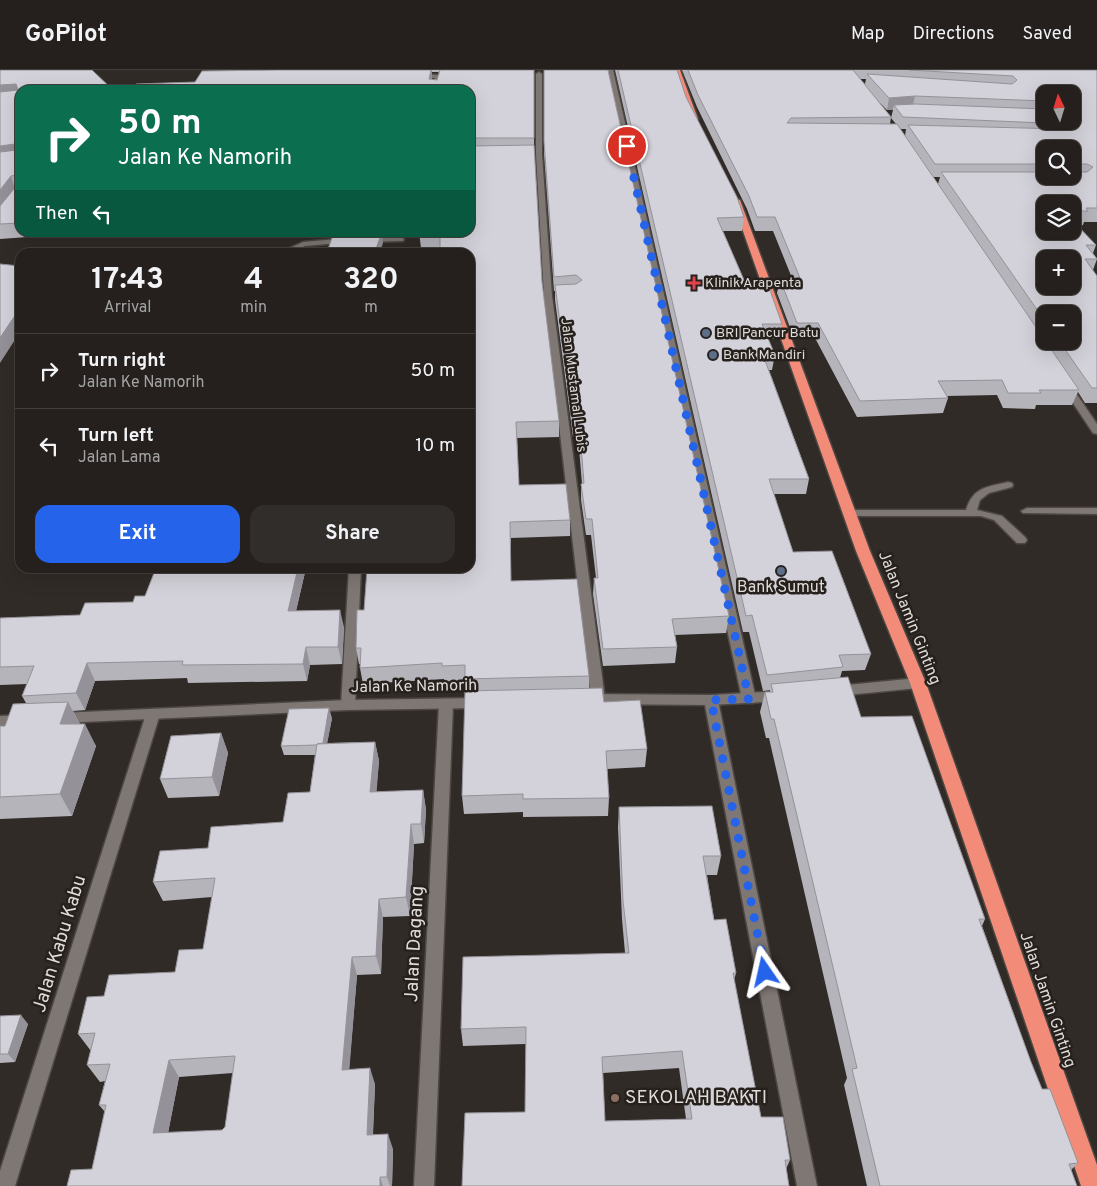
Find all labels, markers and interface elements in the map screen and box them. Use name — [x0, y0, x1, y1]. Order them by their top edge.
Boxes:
text: GoPilot — [25, 20, 107, 50]
text: Map — [851, 23, 885, 46]
text: Directions — [913, 23, 995, 46]
text: Saved — [1023, 23, 1072, 46]
north arrow — [1036, 85, 1081, 130]
map controls — [1036, 85, 1081, 350]
text: 50 m — [118, 102, 202, 146]
icon: right — [35, 105, 100, 170]
pin — [606, 125, 648, 167]
icon: arrive — [613, 132, 641, 160]
button: search — [1036, 140, 1081, 185]
text: Jalan Ke Namorih — [118, 145, 292, 172]
button: layers — [1036, 195, 1081, 240]
icon: left — [88, 200, 116, 228]
text: Then — [35, 202, 78, 226]
button: + — [1036, 250, 1081, 295]
text: 17:43 — [91, 262, 164, 299]
text: 4 — [244, 262, 263, 299]
text: 320 — [343, 262, 399, 299]
place label: Klinik Arapenta — [705, 275, 801, 292]
marker: Klinik Arapenta — [687, 276, 701, 290]
text: Arrival — [104, 298, 151, 318]
text: min — [240, 298, 267, 318]
text: m — [364, 298, 378, 318]
button: − — [1036, 305, 1081, 350]
street label: Jalan Mustamal Lubis — [556, 317, 590, 453]
place label: BRI Pancur Batu — [716, 325, 819, 342]
marker: BRI Pancur Batu — [700, 327, 712, 339]
place label: Bank Mandiri — [723, 347, 805, 364]
text: Turn right — [78, 349, 166, 373]
marker: Bank Mandiri — [707, 349, 719, 361]
icon: right — [35, 357, 63, 385]
text: 50 m — [410, 359, 455, 383]
text: Jalan Ke Namorih — [78, 373, 205, 393]
text: Turn left — [78, 424, 154, 448]
icon: left — [35, 432, 63, 460]
text: 10 m — [415, 434, 455, 458]
text: Jalan Lama — [78, 448, 160, 468]
button: Exit — [35, 505, 240, 563]
button: Share — [250, 505, 455, 563]
street label: Jalan Jamin Ginting — [873, 548, 945, 688]
marker: Bank Sumut — [775, 565, 787, 577]
place label: Bank Sumut — [737, 578, 825, 598]
street label: Jalan Ke Namorih — [351, 676, 477, 698]
street label: Jalan Kabu Kabu — [28, 872, 92, 1016]
street label: Jalan Dagang — [400, 885, 430, 1003]
street label: Jalan Jamin Ginting — [1014, 929, 1080, 1071]
position arrow — [738, 945, 790, 997]
place label: SEKOLAH BAKTI — [625, 1086, 767, 1110]
marker: SEKOLAH BAKTI — [609, 1092, 621, 1104]

